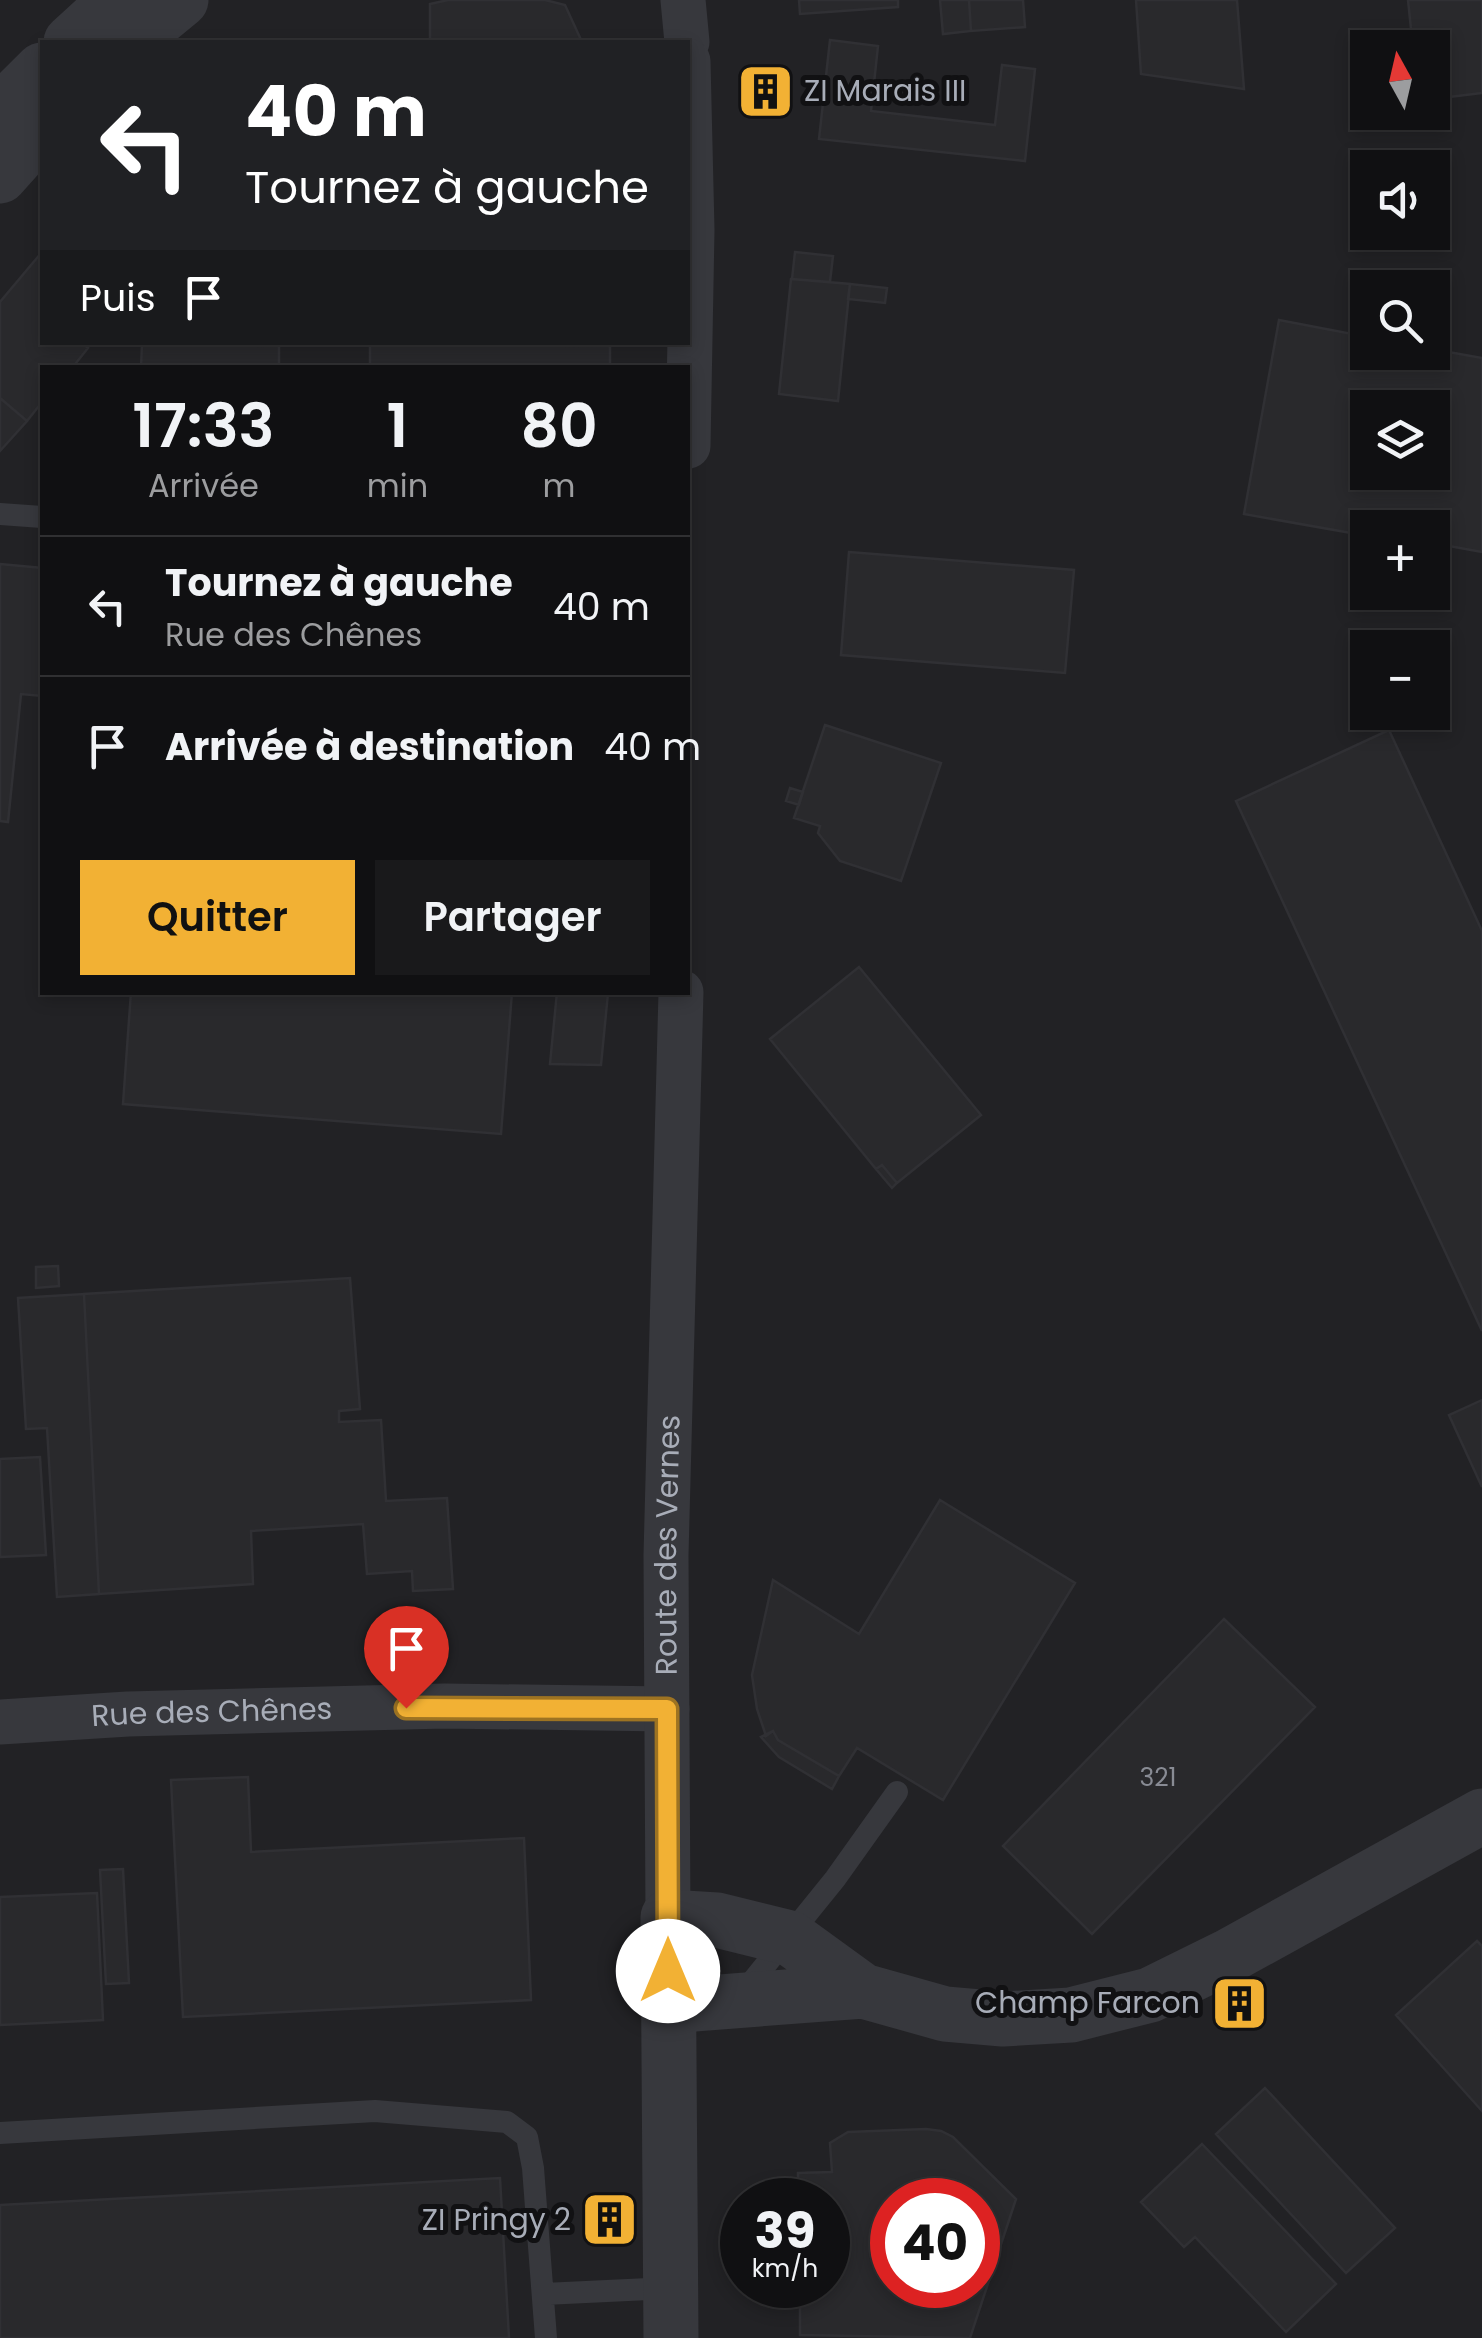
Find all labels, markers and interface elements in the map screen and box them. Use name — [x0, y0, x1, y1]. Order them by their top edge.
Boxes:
north arrow — [1350, 30, 1450, 130]
map controls — [1350, 30, 1450, 730]
building icon: ZI Marais III — [735, 61, 795, 121]
text: 40 m — [245, 62, 427, 161]
place label: ZI Marais III — [804, 69, 966, 112]
icon: left — [80, 80, 210, 210]
button: sound — [1350, 150, 1450, 250]
text: Tournez à gauche — [245, 156, 649, 219]
icon: arrive — [176, 270, 231, 325]
button: search — [1350, 270, 1450, 370]
text: Puis — [80, 271, 156, 324]
text: 17:33 — [132, 384, 275, 468]
text: 1 — [387, 384, 408, 468]
text: 80 — [520, 384, 598, 468]
button: layers — [1350, 390, 1450, 490]
text: Arrivée — [148, 463, 259, 508]
text: min — [367, 463, 428, 508]
text: m — [543, 463, 576, 508]
button: + — [1350, 510, 1450, 610]
text: Tournez à gauche — [165, 556, 513, 609]
icon: left — [80, 579, 135, 634]
text: 40 m — [553, 580, 650, 633]
text: Rue des Chênes — [165, 612, 422, 657]
button: − — [1350, 630, 1450, 730]
icon: arrive — [80, 719, 135, 774]
text: Arrivée à destination — [165, 720, 574, 773]
text: 40 m — [604, 720, 701, 773]
button: Quitter — [80, 860, 355, 975]
button: Partager — [375, 860, 650, 975]
street label: Route des Vernes — [644, 1414, 691, 1675]
pin — [364, 1606, 449, 1709]
icon: arrive — [379, 1621, 434, 1676]
street label: Rue des Chênes — [90, 1687, 333, 1737]
house number: 321 — [1139, 1760, 1177, 1795]
position arrow — [616, 1919, 720, 2023]
building icon: Champ Farcon — [1209, 1973, 1269, 2033]
place label: Champ Farcon — [975, 1981, 1200, 2024]
speed limit sign: 40 — [870, 2178, 1000, 2308]
building icon: ZI Pringy 2 — [580, 2190, 640, 2250]
text: 39 — [755, 2195, 816, 2266]
place label: ZI Pringy 2 — [422, 2198, 571, 2241]
text: km/h — [752, 2251, 818, 2286]

